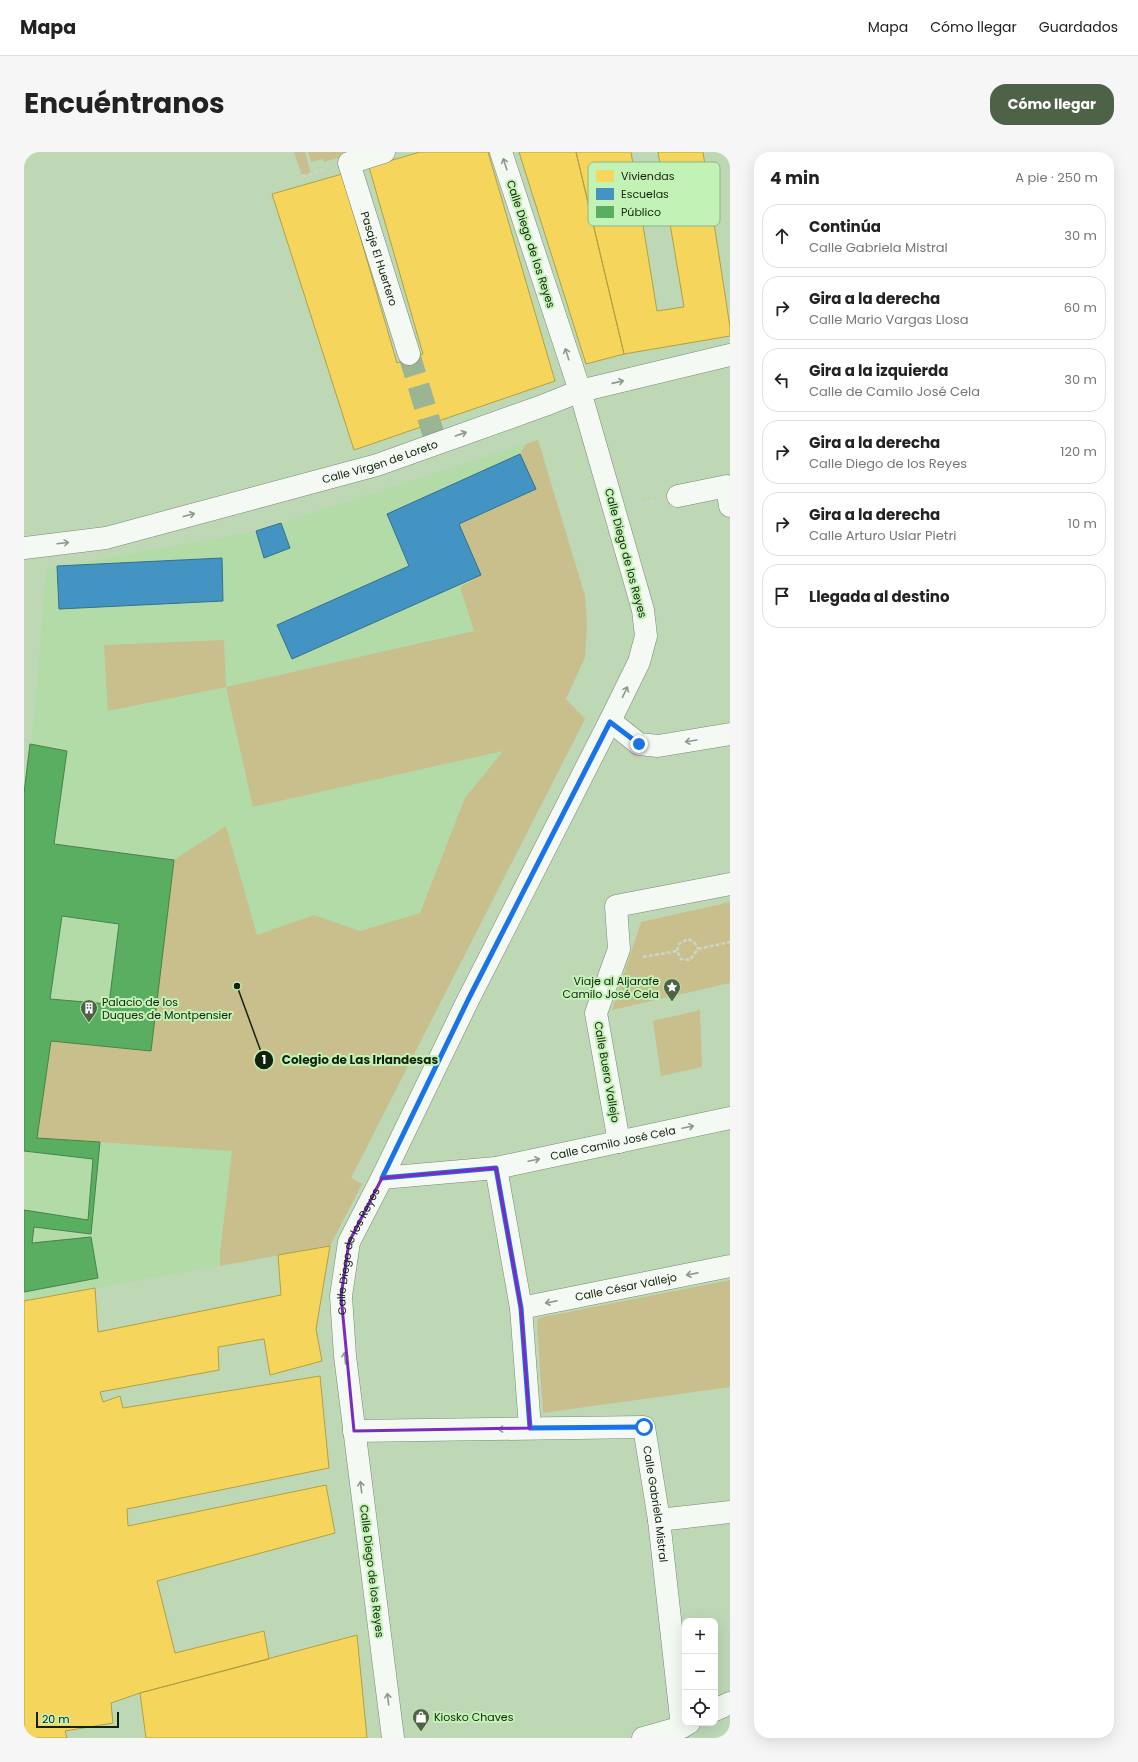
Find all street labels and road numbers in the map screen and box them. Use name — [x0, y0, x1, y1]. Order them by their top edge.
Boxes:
street label: Calle Diego de los Reyes — [503, 178, 559, 310]
street label: Pasaje El Huertero — [357, 209, 401, 308]
street label: Calle Virgen de Loreto — [320, 436, 440, 487]
street label: Calle Diego de los Reyes — [601, 486, 651, 620]
street label: Calle Buero Vallejo — [590, 1020, 624, 1124]
street label: Calle Camilo José Cela — [549, 1122, 677, 1164]
street label: Calle Diego de los Reyes — [333, 1185, 384, 1316]
street label: Calle César Vallejo — [574, 1269, 678, 1305]
street label: Calle Gabriela Mistral — [639, 1445, 672, 1563]
street label: Calle Diego de los Reyes — [356, 1504, 388, 1639]

